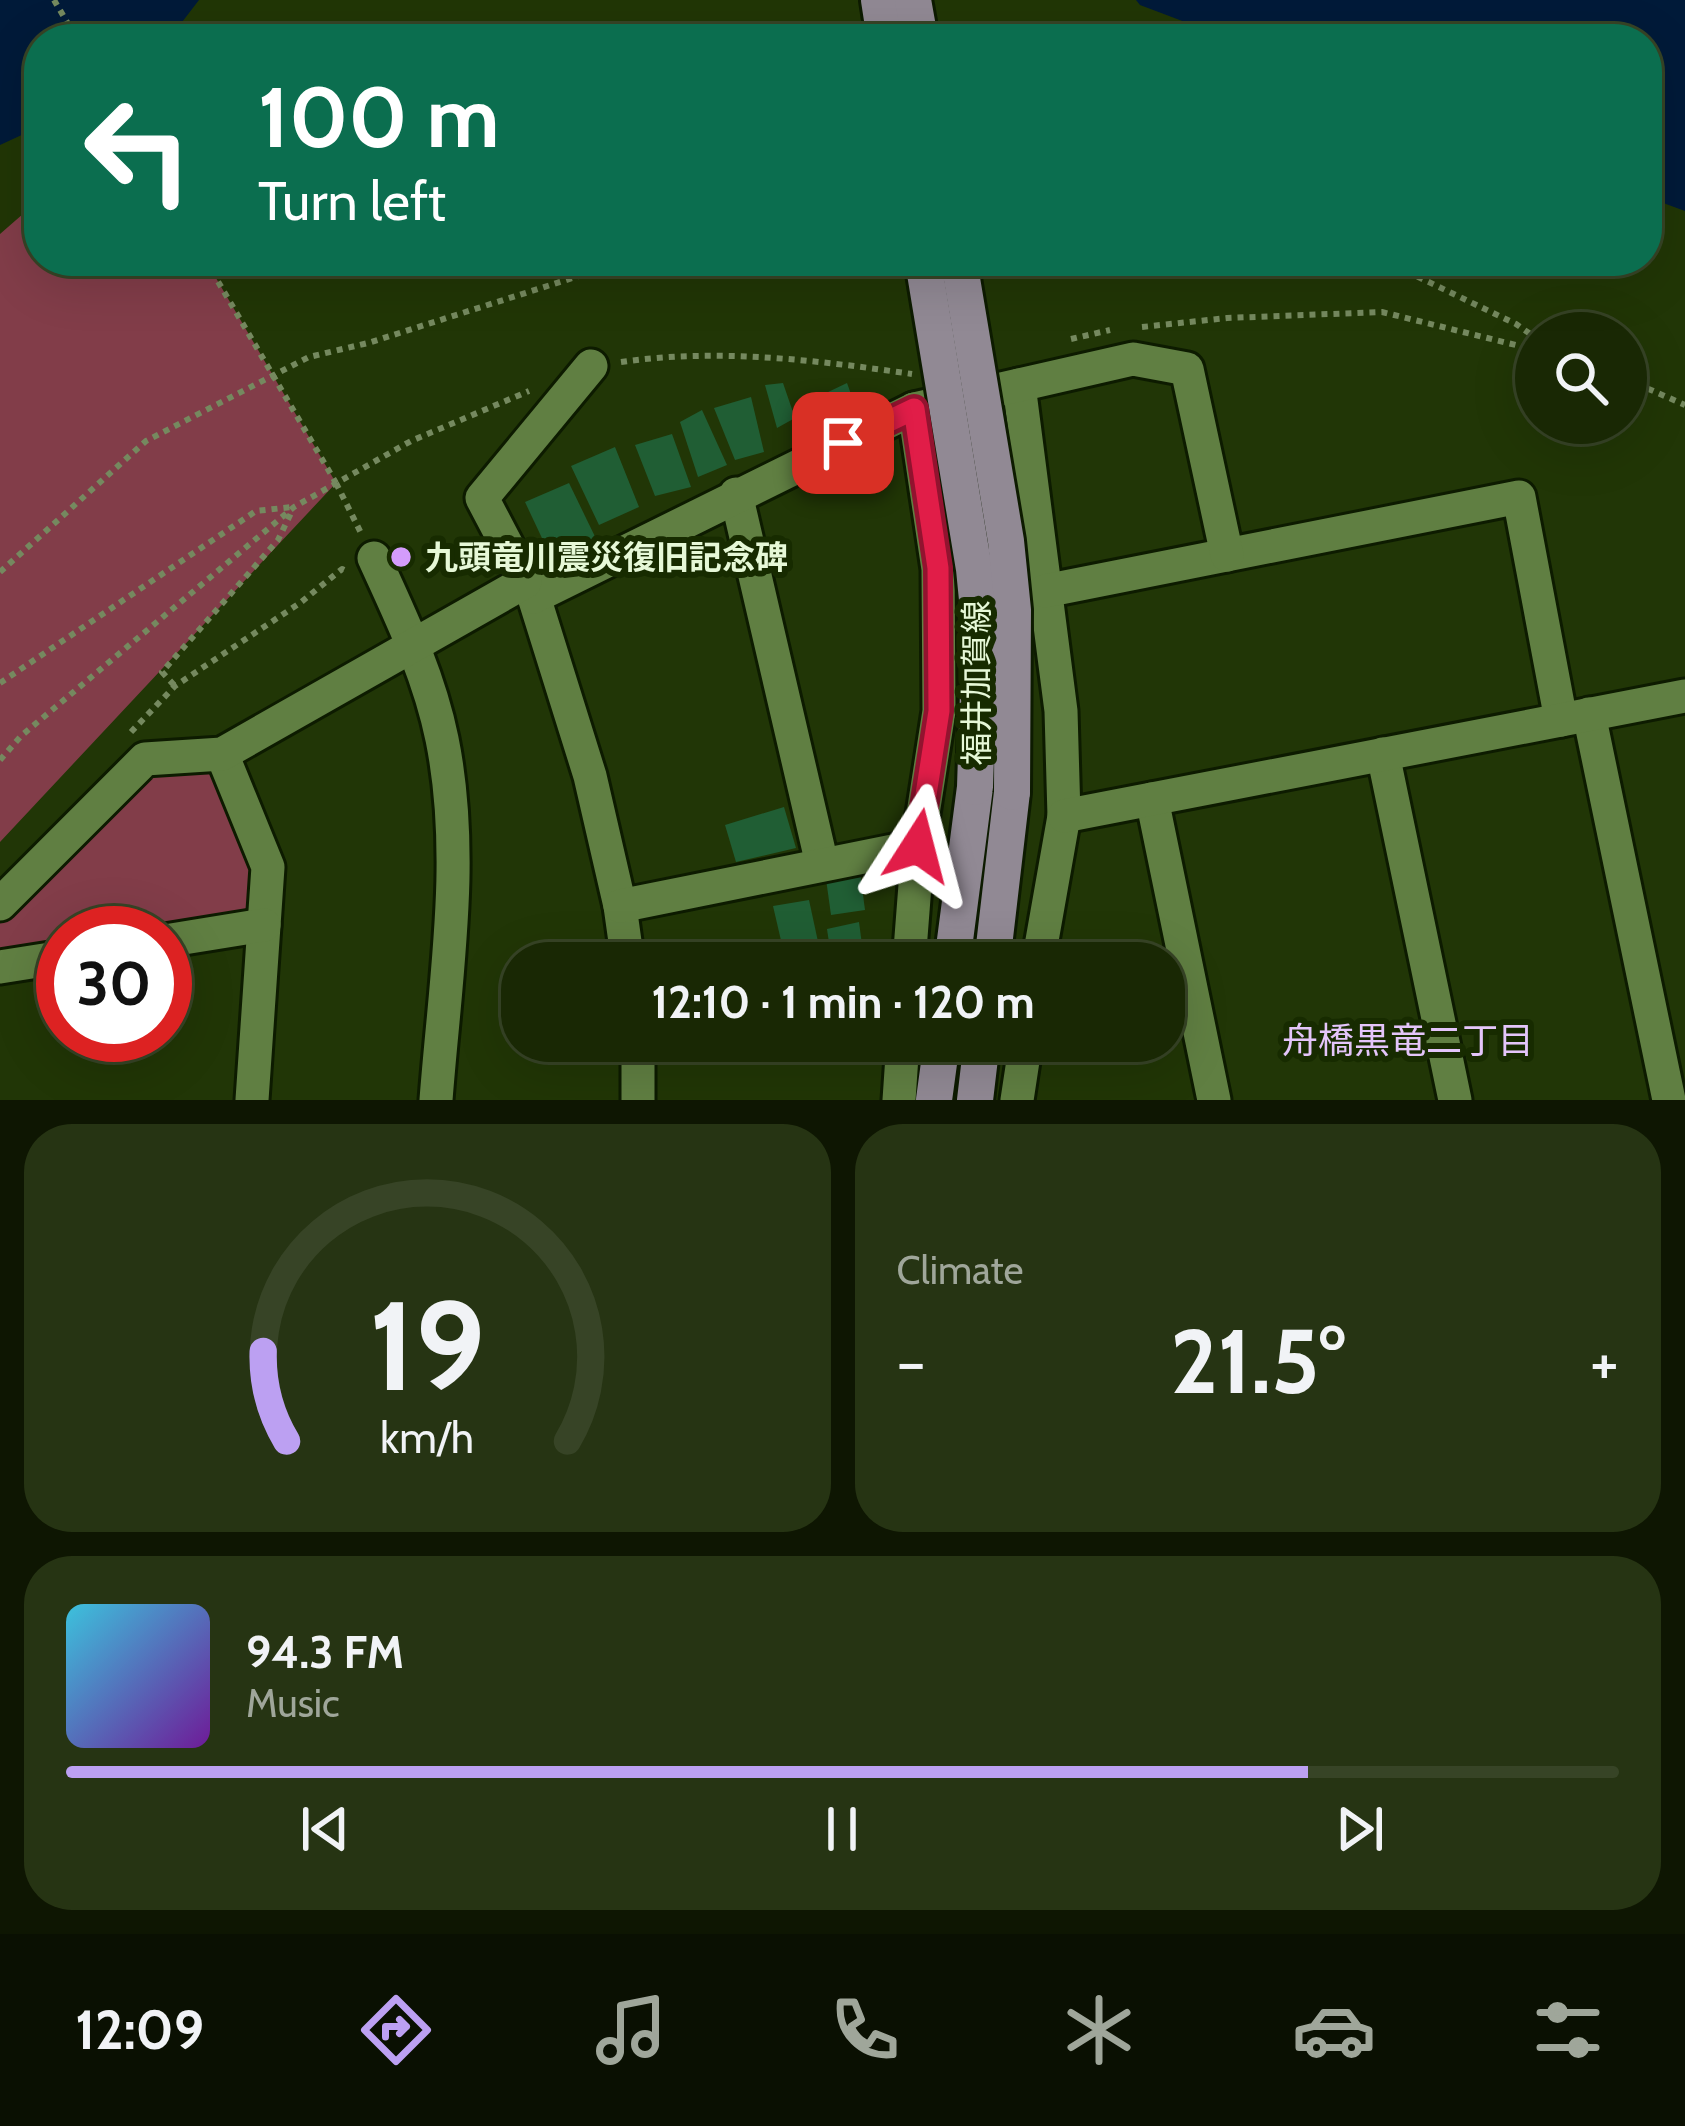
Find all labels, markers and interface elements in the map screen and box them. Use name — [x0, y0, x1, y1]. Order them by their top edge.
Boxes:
text: 100 m — [258, 66, 500, 168]
icon: left — [60, 72, 216, 228]
text: Turn left — [258, 168, 446, 234]
map controls — [1515, 312, 1647, 444]
button: search — [1515, 312, 1647, 444]
pin — [792, 392, 894, 494]
icon: arrive — [810, 410, 876, 476]
place label: 九頭竜川震災復旧記念碑 — [425, 537, 788, 577]
marker: 九頭竜川震災復旧記念碑 — [388, 544, 414, 570]
street label: 福井加賀線 — [956, 601, 996, 766]
position arrow — [855, 783, 981, 909]
speed limit sign: 30 — [36, 906, 192, 1062]
text: 12:10 · 1 min · 120 m — [651, 975, 1035, 1029]
district label: 舟橋黒竜二丁目 — [1282, 1018, 1534, 1062]
text: Climate — [897, 1246, 1023, 1294]
text: 19 — [369, 1270, 485, 1421]
text: 21.5° — [1170, 1306, 1345, 1416]
text: − — [897, 1321, 926, 1402]
text: + — [1590, 1321, 1619, 1402]
text: km/h — [380, 1412, 474, 1464]
text: 94.3 FM — [246, 1625, 404, 1679]
text: Music — [246, 1679, 340, 1727]
icon: previous — [292, 1796, 358, 1862]
icon: pause — [809, 1796, 875, 1862]
icon: next — [1327, 1796, 1393, 1862]
icon: directions — [354, 1988, 438, 2072]
icon: music — [589, 1988, 673, 2072]
icon: phone — [823, 1988, 907, 2072]
icon: climate — [1057, 1988, 1141, 2072]
icon: car — [1292, 1988, 1376, 2072]
icon: filters — [1526, 1988, 1610, 2072]
text: 12:09 — [75, 1997, 204, 2063]

